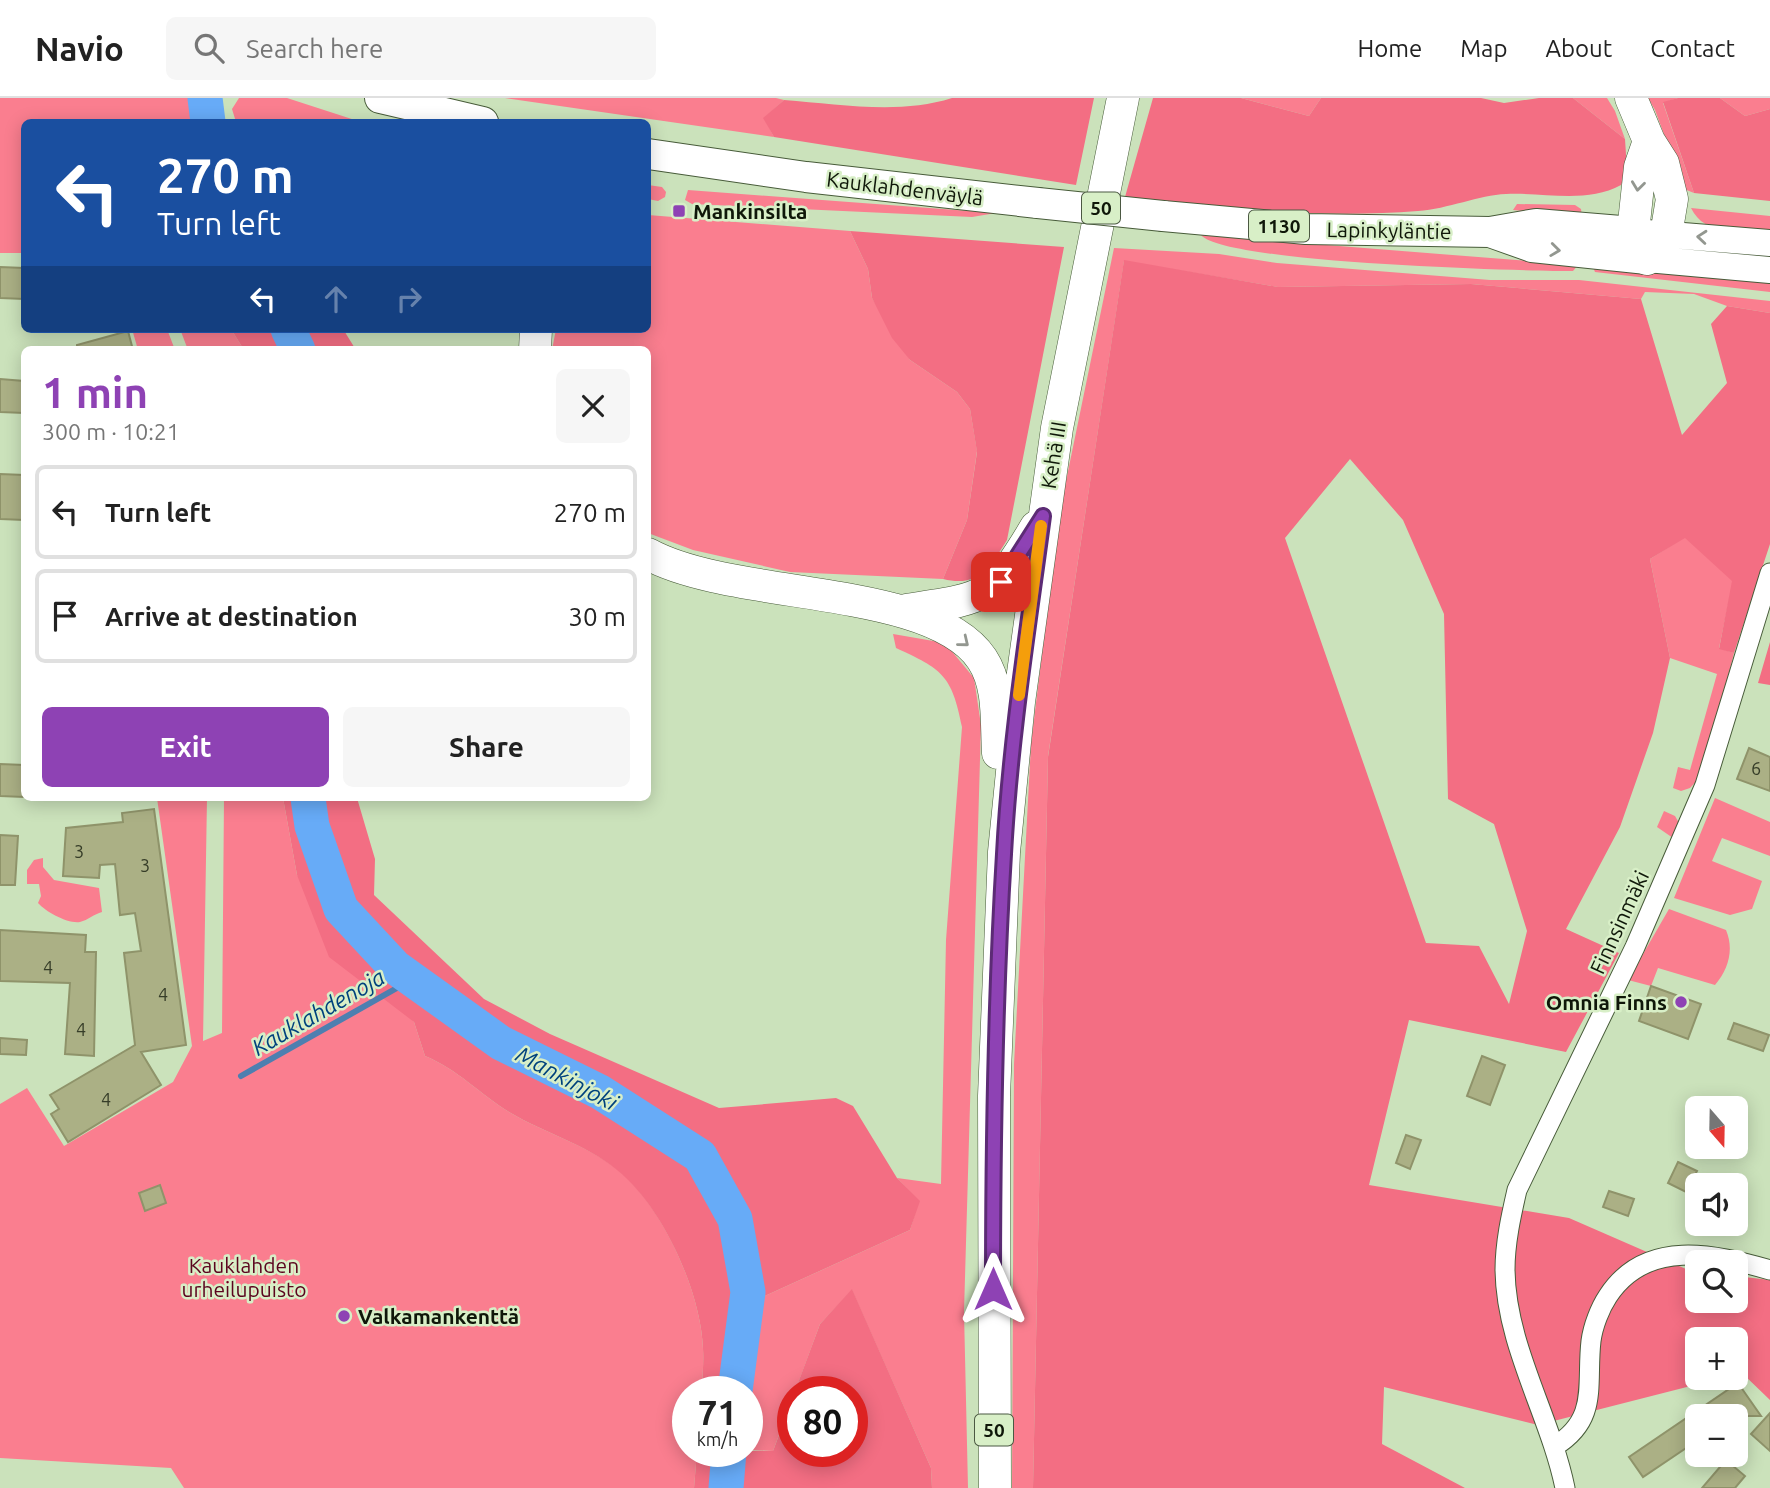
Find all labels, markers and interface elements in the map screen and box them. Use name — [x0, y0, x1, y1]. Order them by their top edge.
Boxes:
search box — [166, 17, 656, 80]
icon: search — [190, 29, 228, 67]
text: Navio — [35, 30, 124, 67]
text: Search here — [246, 34, 383, 63]
text: Home — [1357, 35, 1422, 62]
text: Map — [1460, 35, 1507, 62]
text: About — [1545, 35, 1612, 62]
text: Contact — [1650, 35, 1735, 62]
icon: left — [42, 147, 133, 238]
text: 270 m — [157, 147, 294, 202]
street label: Kauklahdenväylä — [825, 166, 985, 210]
one-way arrow — [1631, 180, 1646, 192]
road number: 50 — [1082, 192, 1120, 223]
place label: Mankinsilta — [693, 199, 808, 223]
marker: Mankinsilta — [671, 203, 687, 219]
text: Turn left — [157, 205, 281, 241]
road number: 1130 — [1249, 210, 1309, 242]
street label: Lapinkyläntie — [1326, 217, 1452, 243]
one-way arrow — [1696, 230, 1707, 245]
one-way arrow — [1550, 243, 1561, 258]
icon: left — [244, 280, 282, 318]
icon: ahead — [317, 280, 355, 318]
icon: right — [390, 280, 428, 318]
text: 1 min — [42, 369, 148, 416]
button: close — [556, 369, 630, 443]
text: 300 m · 10:21 — [42, 419, 180, 444]
street label: Kehä III — [1036, 420, 1070, 490]
icon: left — [46, 493, 84, 531]
text: Turn left — [105, 498, 211, 527]
text: 270 m — [554, 498, 626, 527]
pin — [971, 552, 1031, 612]
icon: arrive — [982, 563, 1020, 601]
icon: arrive — [46, 597, 84, 635]
text: Arrive at destination — [105, 602, 358, 631]
text: 30 m — [568, 602, 626, 631]
one-way arrow — [956, 634, 969, 646]
button: Exit — [42, 707, 329, 787]
button: Share — [343, 707, 630, 787]
house number: 6 — [1751, 758, 1761, 778]
house number: 3 — [74, 841, 84, 861]
house number: 3 — [140, 855, 150, 875]
street label: Finnsinmäki — [1585, 867, 1653, 977]
house number: 4 — [43, 957, 53, 977]
water label: Kauklahdenoja — [247, 964, 389, 1060]
house number: 4 — [158, 984, 168, 1004]
place label: Omnia Finns — [1546, 990, 1667, 1014]
marker: Omnia Finns — [1673, 994, 1689, 1010]
house number: 4 — [76, 1019, 86, 1039]
water label: Mankinjoki — [512, 1041, 623, 1116]
house number: 4 — [101, 1089, 111, 1109]
north arrow — [1685, 1096, 1748, 1158]
map controls — [1685, 1096, 1748, 1467]
button: sound — [1685, 1173, 1748, 1236]
button: search — [1685, 1250, 1748, 1313]
position arrow — [956, 1252, 1030, 1326]
park label: Kauklahden urheilupuisto — [181, 1253, 307, 1301]
place label: Valkamankenttä — [358, 1304, 519, 1328]
marker: Valkamankenttä — [336, 1308, 352, 1324]
button: + — [1685, 1327, 1748, 1390]
speed limit sign: 80 — [777, 1376, 868, 1467]
text: 71 — [698, 1392, 737, 1432]
button: − — [1685, 1404, 1748, 1467]
road number: 50 — [975, 1414, 1013, 1446]
text: km/h — [697, 1429, 738, 1449]

